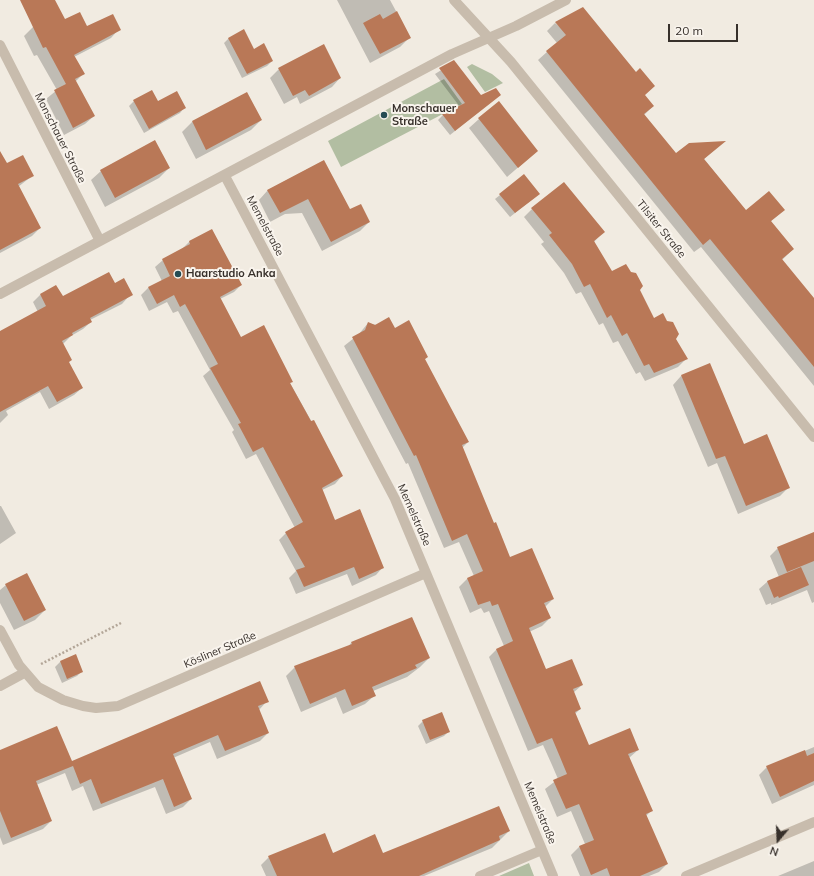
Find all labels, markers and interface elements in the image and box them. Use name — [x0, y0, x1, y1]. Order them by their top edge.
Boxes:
scale bar — [670, 16, 740, 42]
text: 20 m — [675, 23, 703, 38]
street label: Monschauer Straße — [32, 91, 88, 185]
place label: Monschauer Straße — [392, 102, 456, 128]
marker: Monschauer Straße — [379, 110, 389, 120]
street label: Memelstraße — [244, 194, 286, 258]
street label: Tilsiter Straße — [634, 197, 688, 261]
place label: Haarstudio Anka — [186, 267, 276, 281]
marker: Haarstudio Anka — [173, 269, 183, 279]
street label: Memelstraße — [394, 482, 434, 548]
street label: Kösliner Straße — [182, 629, 258, 671]
street label: Memelstraße — [521, 780, 559, 846]
north arrow — [758, 820, 798, 860]
text: N — [768, 843, 780, 859]

